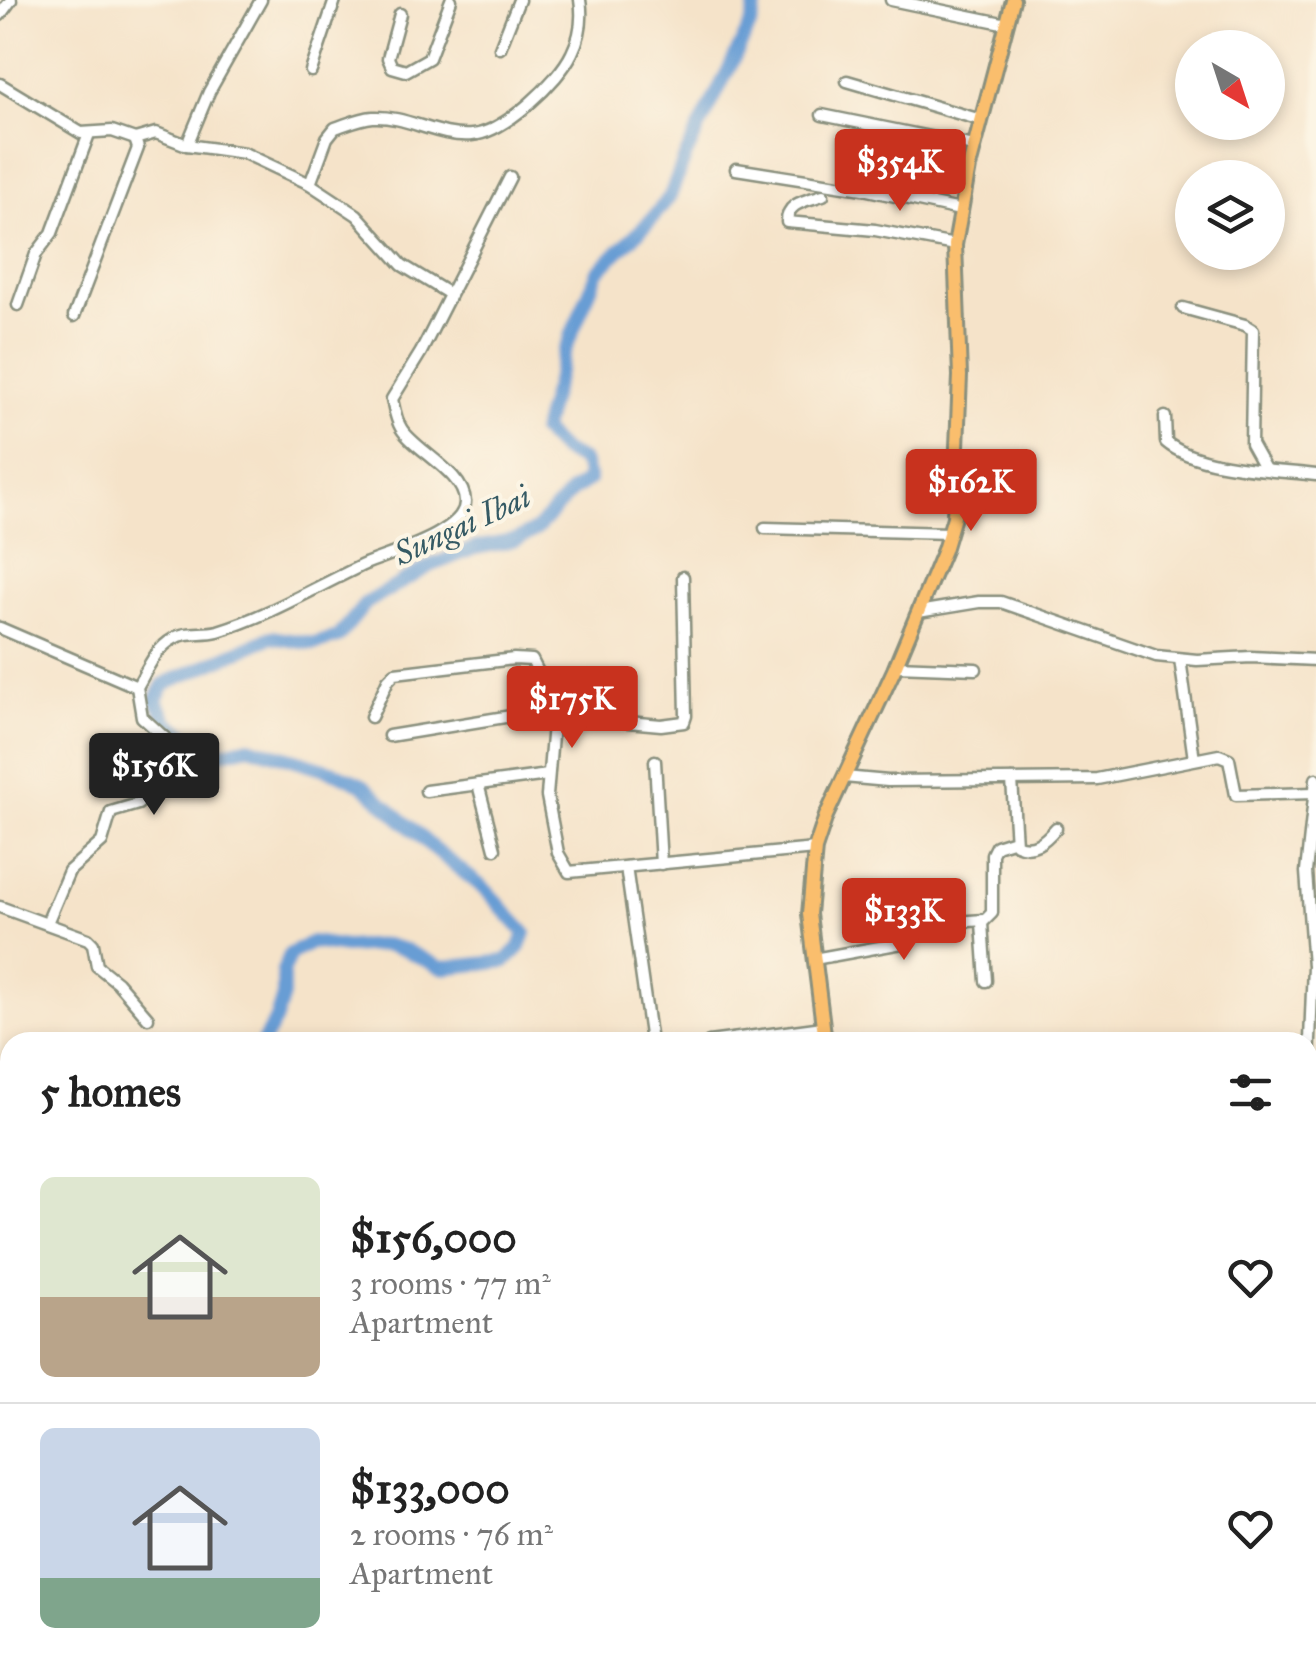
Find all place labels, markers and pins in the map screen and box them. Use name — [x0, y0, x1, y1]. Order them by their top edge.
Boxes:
pin: $354K — [830, 129, 970, 214]
pin: $162K — [901, 449, 1041, 534]
pin: $175K — [502, 666, 642, 751]
pin: $156K — [84, 733, 224, 818]
pin: $133K — [834, 878, 974, 963]

